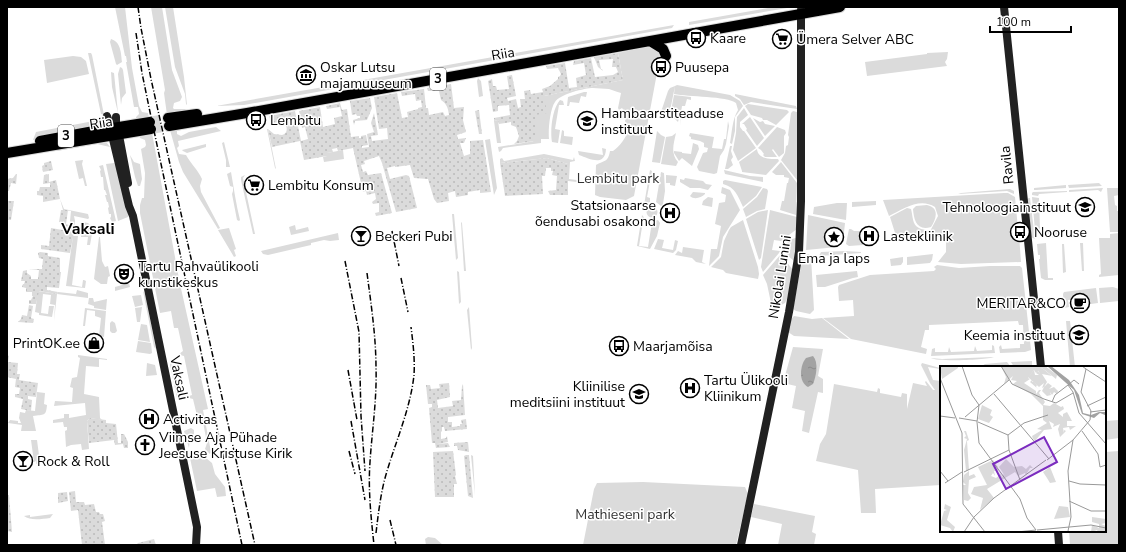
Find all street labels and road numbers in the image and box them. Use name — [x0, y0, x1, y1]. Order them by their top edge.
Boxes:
street label: Riia — [490, 43, 516, 65]
road number: 3 — [430, 68, 446, 90]
street label: Riia — [88, 112, 114, 134]
road number: 3 — [58, 125, 74, 147]
street label: Ravila — [996, 145, 1018, 185]
street label: Nikolai Lunini — [764, 234, 796, 320]
street label: Vaksali — [165, 353, 193, 402]

